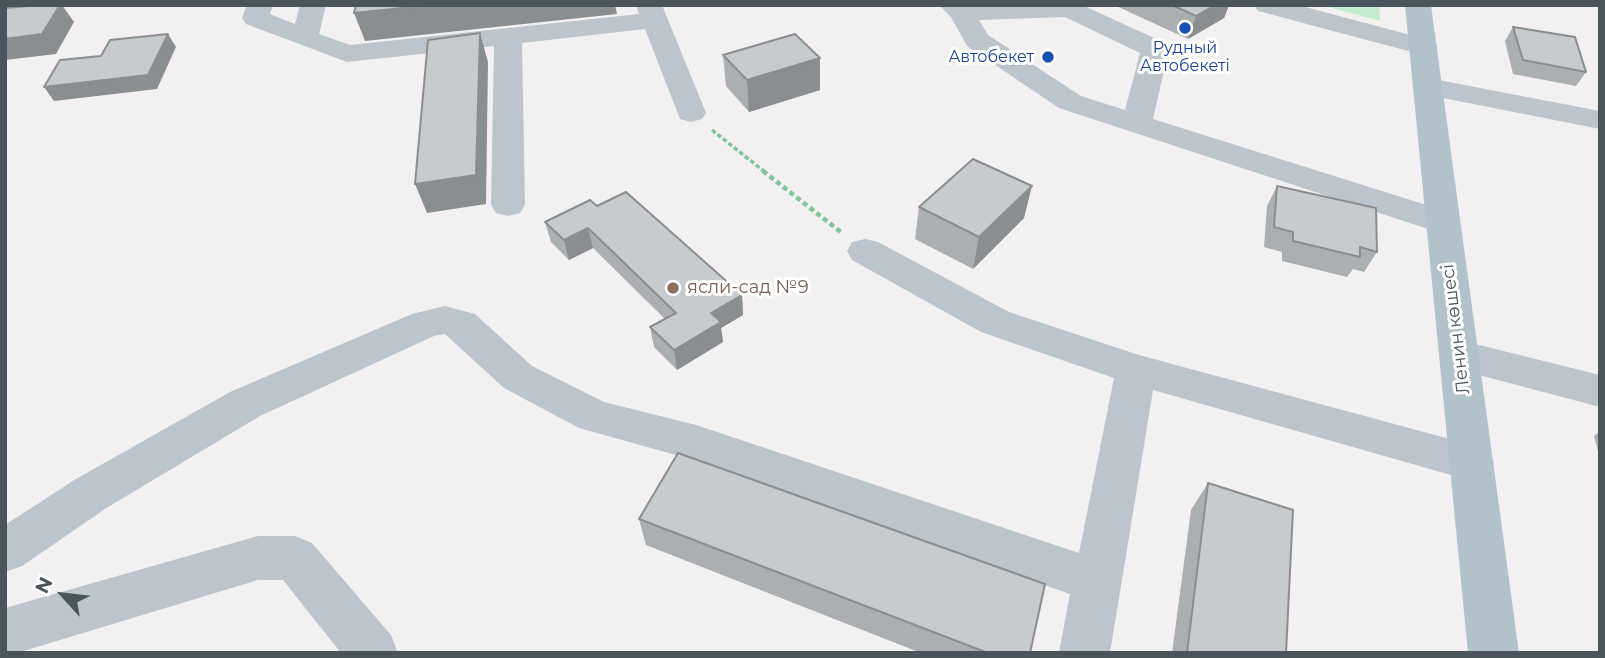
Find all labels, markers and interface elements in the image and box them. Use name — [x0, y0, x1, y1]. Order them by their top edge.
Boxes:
marker: Рудный Автобекеті — [1177, 20, 1193, 36]
place label: Рудный Автобекеті — [1140, 38, 1230, 76]
place label: Автобекет — [948, 47, 1034, 67]
marker: Автобекет — [1040, 49, 1056, 65]
street label: Ленин көшесі — [1437, 263, 1475, 395]
place label: ясли-сад №9 — [687, 277, 809, 299]
marker: ясли-сад №9 — [665, 280, 681, 296]
north arrow — [28, 560, 98, 630]
text: N — [30, 573, 58, 597]

